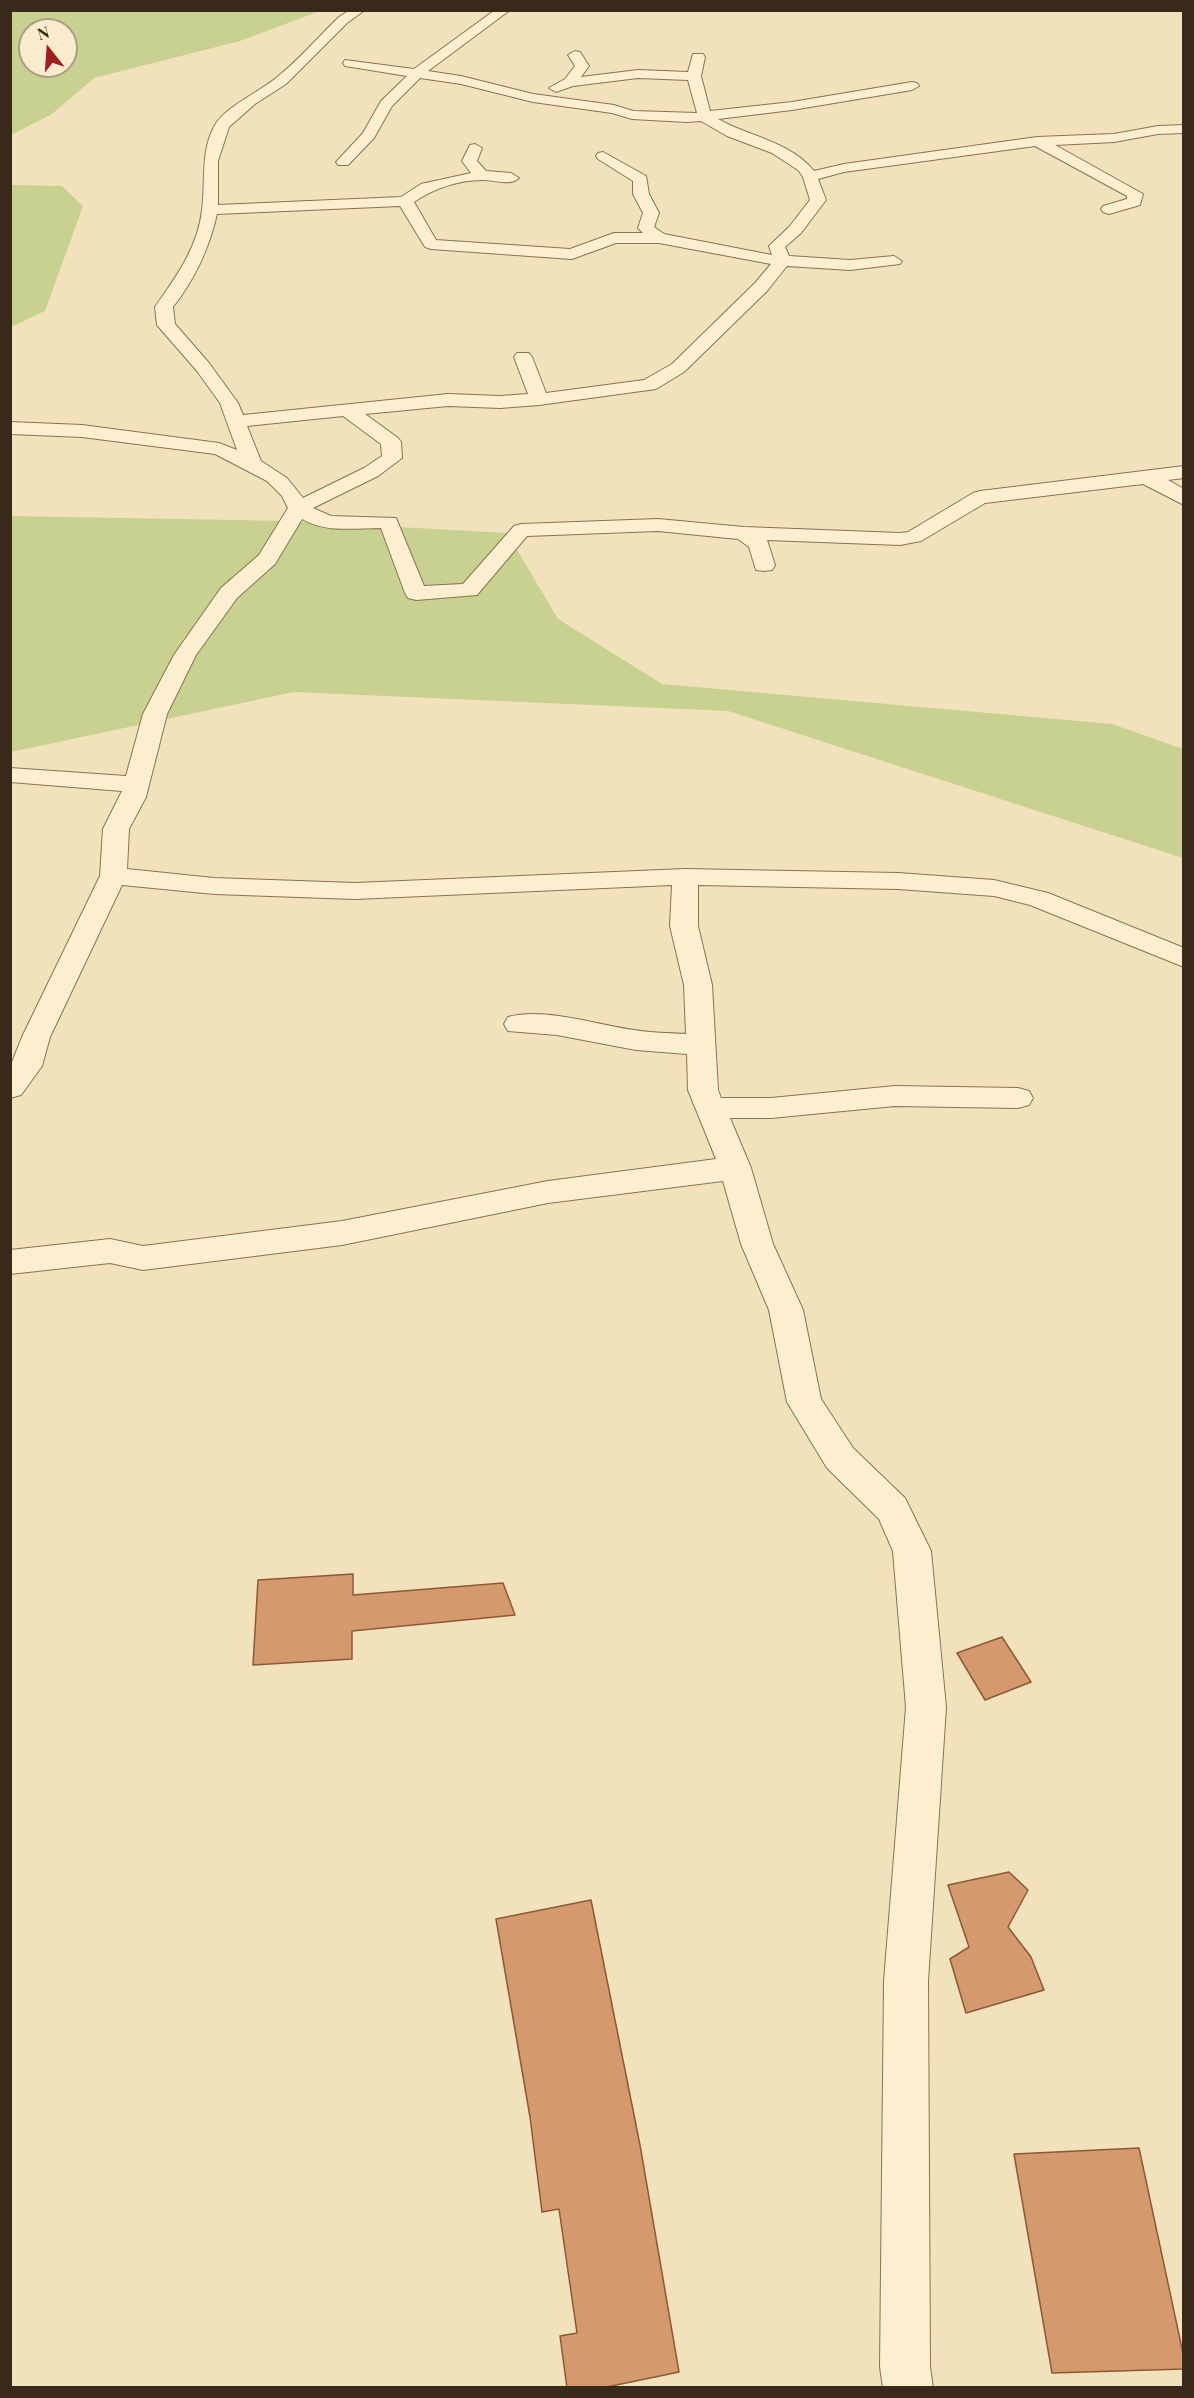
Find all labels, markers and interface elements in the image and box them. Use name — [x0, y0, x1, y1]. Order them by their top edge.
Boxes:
north arrow — [18, 18, 78, 78]
text: N — [35, 20, 52, 44]

